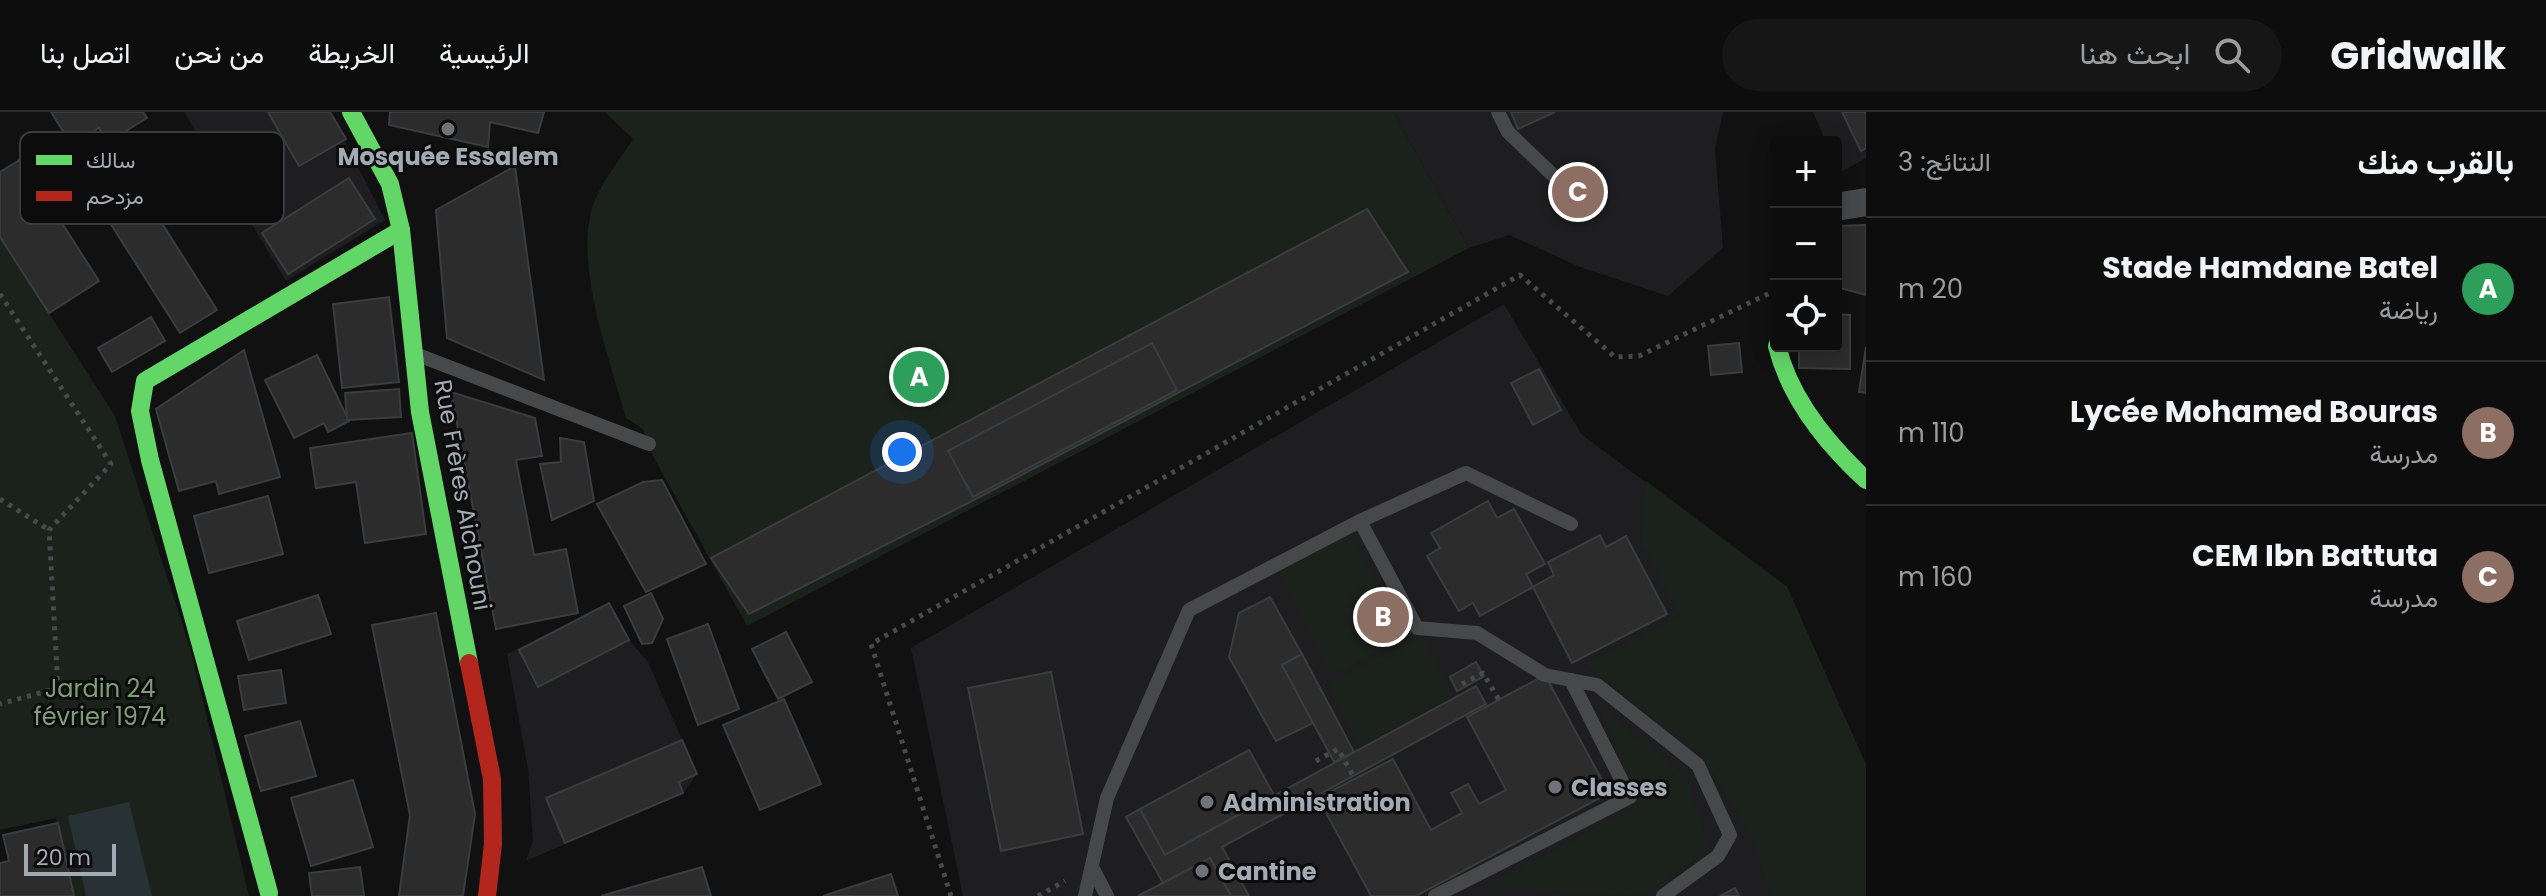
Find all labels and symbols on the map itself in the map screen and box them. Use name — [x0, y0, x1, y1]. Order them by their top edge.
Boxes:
marker: Mosquée Essalem — [439, 120, 457, 138]
legend — [20, 132, 284, 224]
place label: Mosquée Essalem — [337, 140, 559, 173]
text: سالك — [86, 145, 135, 176]
pin: C — [1552, 162, 1604, 222]
text: مزدحم — [86, 181, 144, 212]
pin: A — [893, 347, 945, 407]
street label: Rue Frères Aichouni — [426, 377, 500, 613]
your location — [882, 432, 922, 472]
pin: B — [1357, 587, 1409, 647]
park label: Jardin 24 février 1974 — [34, 672, 166, 733]
place label: Classes — [1571, 771, 1668, 804]
marker: Classes — [1546, 778, 1564, 796]
place label: Administration — [1223, 786, 1411, 819]
marker: Administration — [1198, 793, 1216, 811]
scale bar — [24, 840, 116, 876]
place label: Cantine — [1218, 855, 1317, 888]
marker: Cantine — [1193, 862, 1211, 880]

